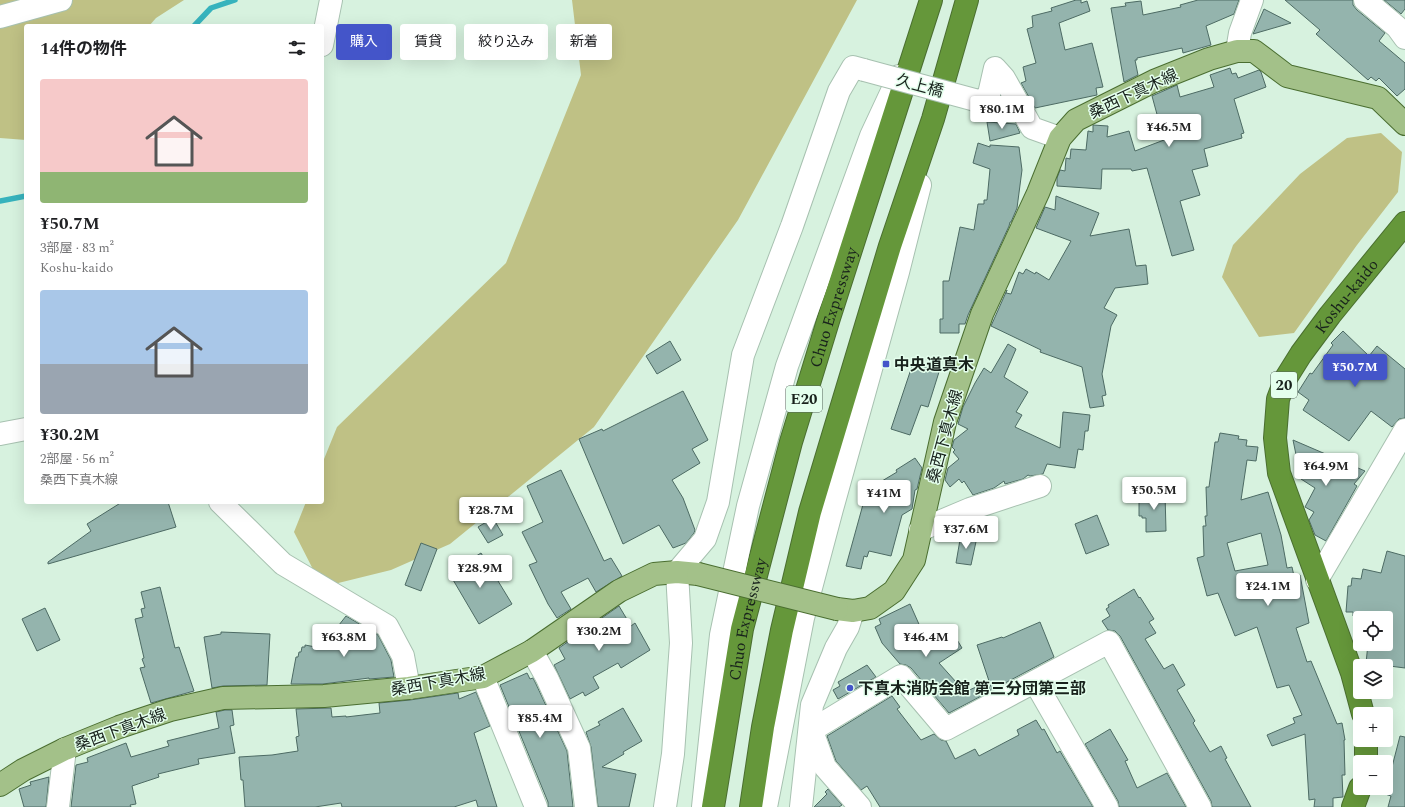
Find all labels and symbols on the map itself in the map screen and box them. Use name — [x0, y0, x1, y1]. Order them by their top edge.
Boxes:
street label: 桑西下真木線 — [1085, 63, 1182, 125]
street label: 久上橋 — [893, 68, 946, 104]
pin: ¥80.1M — [969, 96, 1035, 130]
pin: ¥46.5M — [1136, 114, 1202, 148]
street label: Chuo Expressway — [804, 243, 864, 371]
street label: Koshu-kaido — [1309, 254, 1384, 339]
place label: 中央道真木 — [894, 353, 974, 377]
pin: ¥50.7M — [1322, 354, 1388, 388]
marker: 中央道真木 — [881, 359, 891, 369]
road number: 20 — [1271, 372, 1297, 398]
road number: E20 — [786, 386, 822, 412]
street label: 桑西下真木線 — [921, 387, 969, 486]
pin: ¥64.9M — [1293, 453, 1359, 487]
pin: ¥50.5M — [1121, 477, 1187, 511]
pin: ¥41M — [860, 480, 908, 514]
pin: ¥28.7M — [458, 497, 524, 531]
pin: ¥37.6M — [933, 516, 999, 550]
street label: Chuo Expressway — [723, 554, 773, 682]
pin: ¥28.9M — [447, 555, 513, 589]
pin: ¥24.1M — [1235, 573, 1301, 607]
pin: ¥30.2M — [566, 618, 632, 652]
pin: ¥63.8M — [311, 624, 377, 658]
pin: ¥46.4M — [893, 624, 959, 658]
street label: 桑西下真木線 — [389, 662, 488, 702]
place label: 下真木消防会館 第三分団第三部 — [858, 677, 1086, 701]
marker: 下真木消防会館 第三分団第三部 — [845, 683, 855, 693]
street label: 桑西下真木線 — [71, 702, 170, 758]
pin: ¥85.4M — [507, 705, 573, 739]

